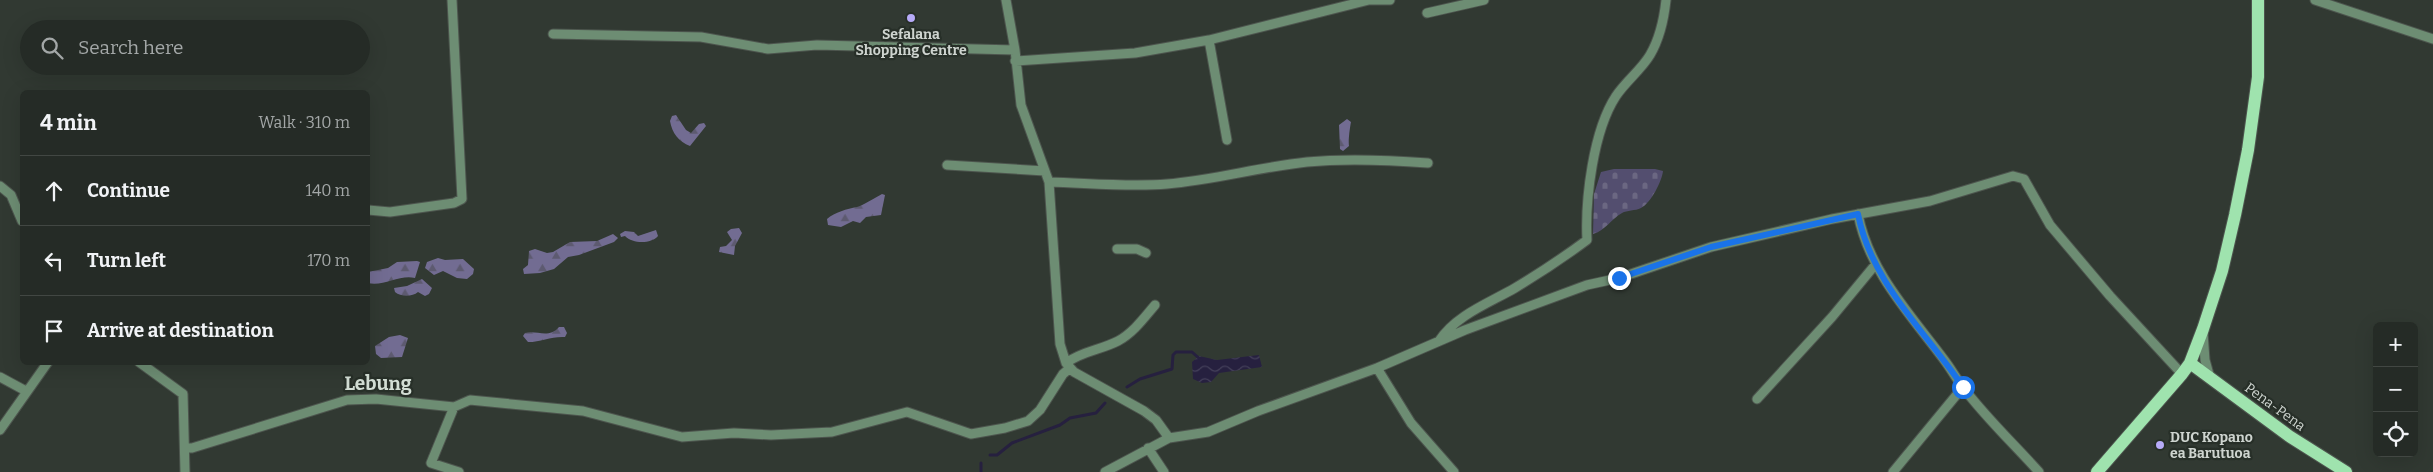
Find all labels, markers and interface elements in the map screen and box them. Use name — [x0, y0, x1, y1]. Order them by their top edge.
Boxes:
marker: Sefalana Shopping Centre — [905, 12, 917, 24]
search box — [20, 20, 370, 75]
place label: Sefalana Shopping Centre — [855, 26, 967, 59]
icon: search — [38, 34, 66, 62]
text: Search here — [78, 36, 183, 59]
text: 4 min — [40, 110, 97, 136]
text: Walk · 310 m — [258, 113, 350, 132]
icon: ahead — [40, 177, 68, 205]
text: Continue — [87, 179, 170, 202]
text: 140 m — [305, 181, 350, 200]
icon: left — [40, 247, 68, 275]
text: Turn left — [87, 249, 166, 272]
text: 170 m — [307, 251, 350, 270]
route end — [1608, 267, 1631, 290]
icon: arrive — [40, 317, 68, 345]
text: Arrive at destination — [87, 319, 274, 342]
map controls — [2373, 322, 2418, 457]
button: + — [2373, 322, 2418, 367]
button: − — [2373, 367, 2418, 412]
district label: Lebung — [344, 372, 412, 395]
route start — [1952, 376, 1975, 399]
street label: Pena-Pena — [2241, 379, 2309, 435]
button: locate — [2373, 412, 2418, 457]
place label: DUC Kopano ea Barutuoa — [2170, 429, 2253, 462]
marker: DUC Kopano ea Barutuoa — [2154, 439, 2166, 451]

